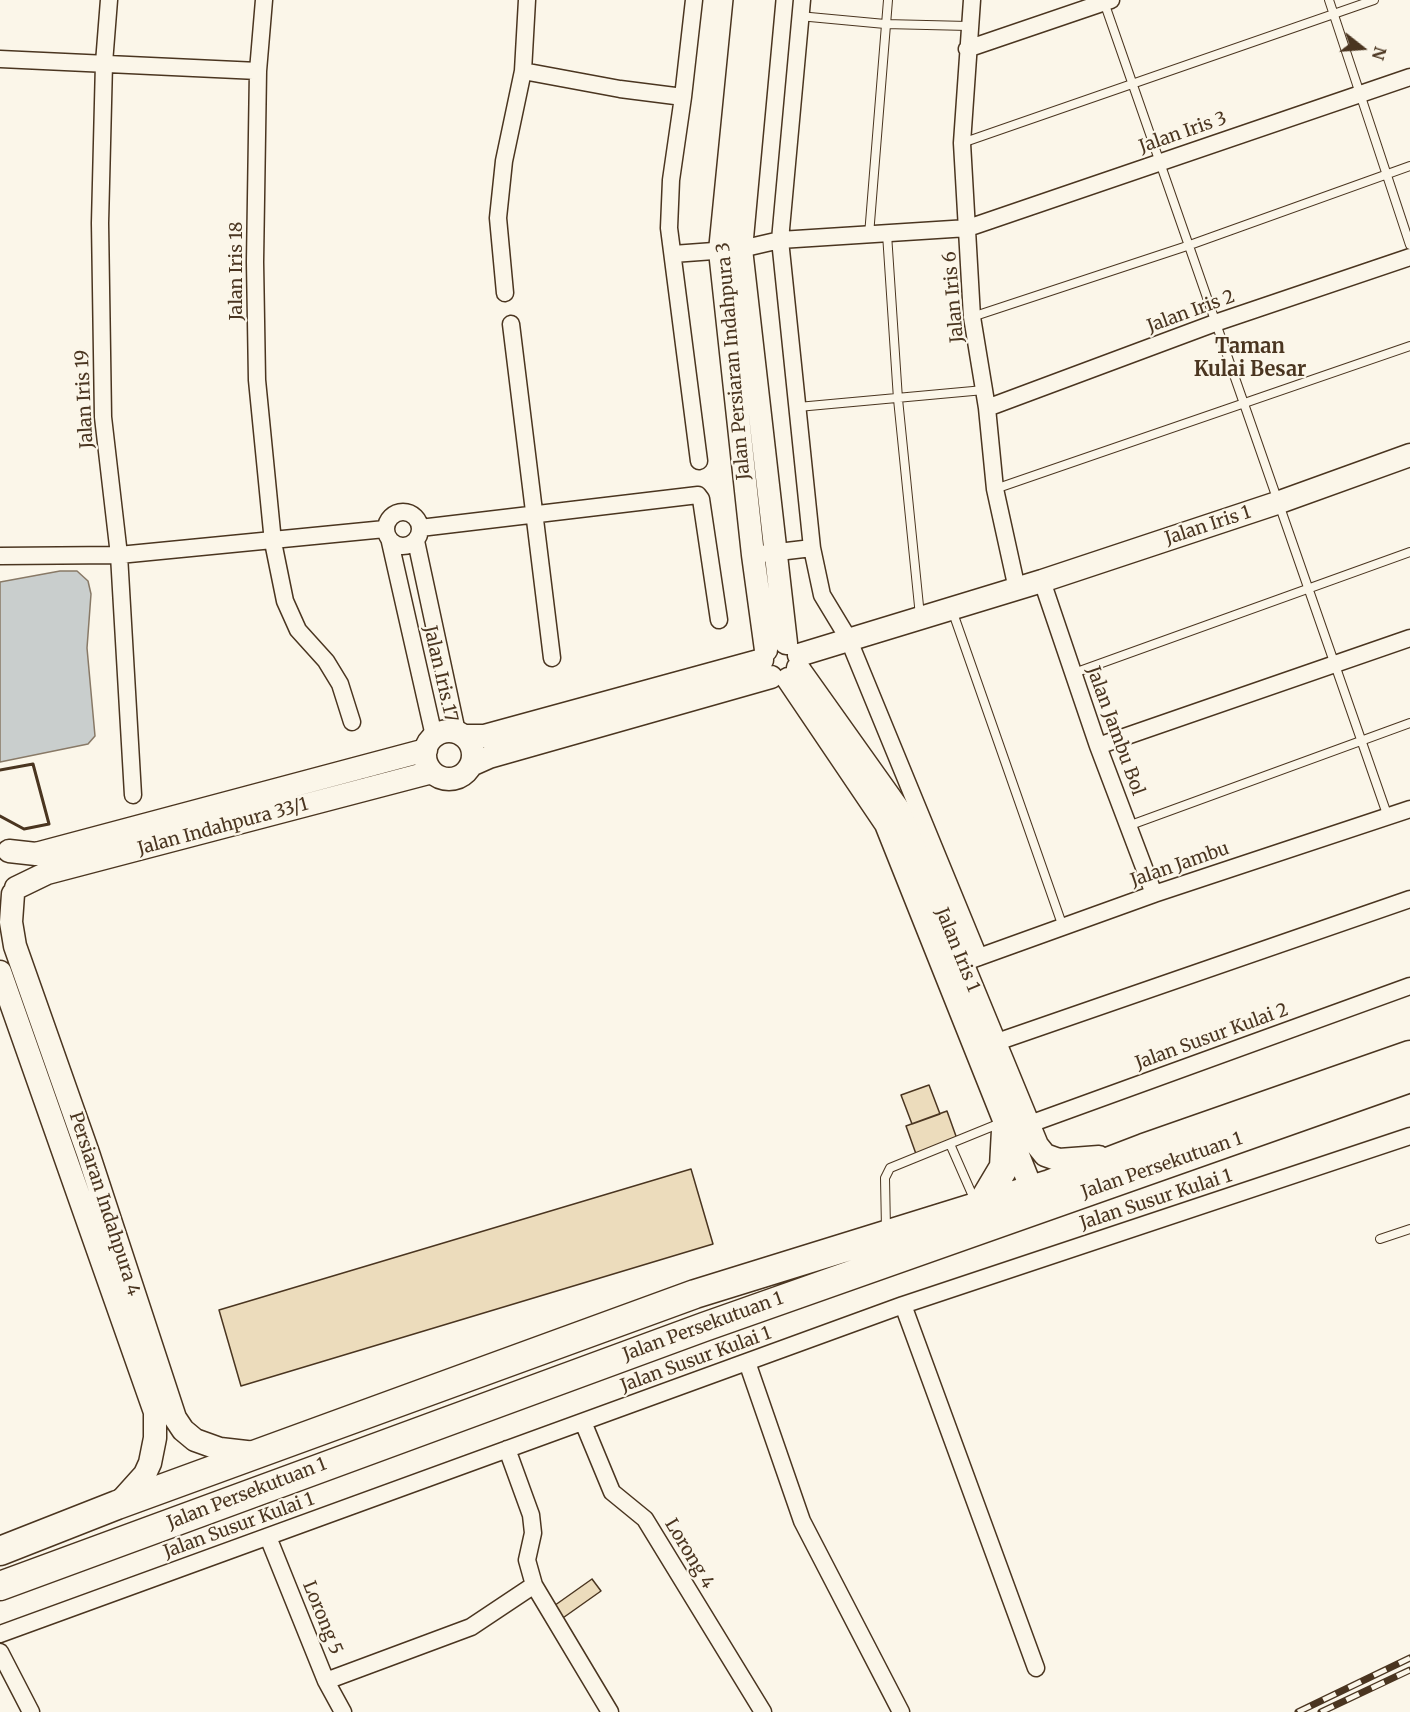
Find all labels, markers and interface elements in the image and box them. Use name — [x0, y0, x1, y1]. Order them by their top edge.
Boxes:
north arrow — [1332, 18, 1392, 78]
text: N — [1368, 44, 1391, 62]
street label: Jalan Iris 3 — [1136, 108, 1230, 158]
street label: Jalan Iris 18 — [226, 221, 248, 321]
street label: Jalan Persiaran Indahpura 3 — [713, 241, 755, 481]
street label: Jalan Iris 6 — [939, 250, 969, 344]
street label: Jalan Iris 2 — [1144, 286, 1238, 338]
district label: Taman Kulai Besar — [1194, 335, 1306, 382]
street label: Jalan Iris 19 — [72, 349, 98, 449]
street label: Jalan Iris 1 — [1162, 502, 1254, 550]
street label: Jalan Iris 17 — [418, 624, 462, 724]
street label: Jalan Jambu Bol — [1082, 664, 1148, 798]
street label: Jalan Indahpura 33/1 — [135, 794, 311, 860]
street label: Jalan Jambu — [1128, 838, 1232, 892]
street label: Jalan Iris 1 — [930, 905, 984, 995]
street label: Jalan Susur Kulai 2 — [1133, 999, 1291, 1075]
street label: Persiaran Indahpura 4 — [64, 1109, 144, 1299]
street label: Jalan Persekutuan 1 — [1079, 1128, 1245, 1204]
street label: Jalan Susur Kulai 1 — [1077, 1165, 1235, 1235]
street label: Jalan Persekutuan 1 — [620, 1288, 786, 1366]
street label: Jalan Susur Kulai 1 — [618, 1323, 774, 1397]
street label: Jalan Persekutuan 1 — [164, 1454, 330, 1534]
street label: Jalan Susur Kulai 1 — [161, 1489, 317, 1563]
street label: Lorong 4 — [660, 1515, 718, 1593]
street label: Lorong 5 — [298, 1578, 346, 1658]

